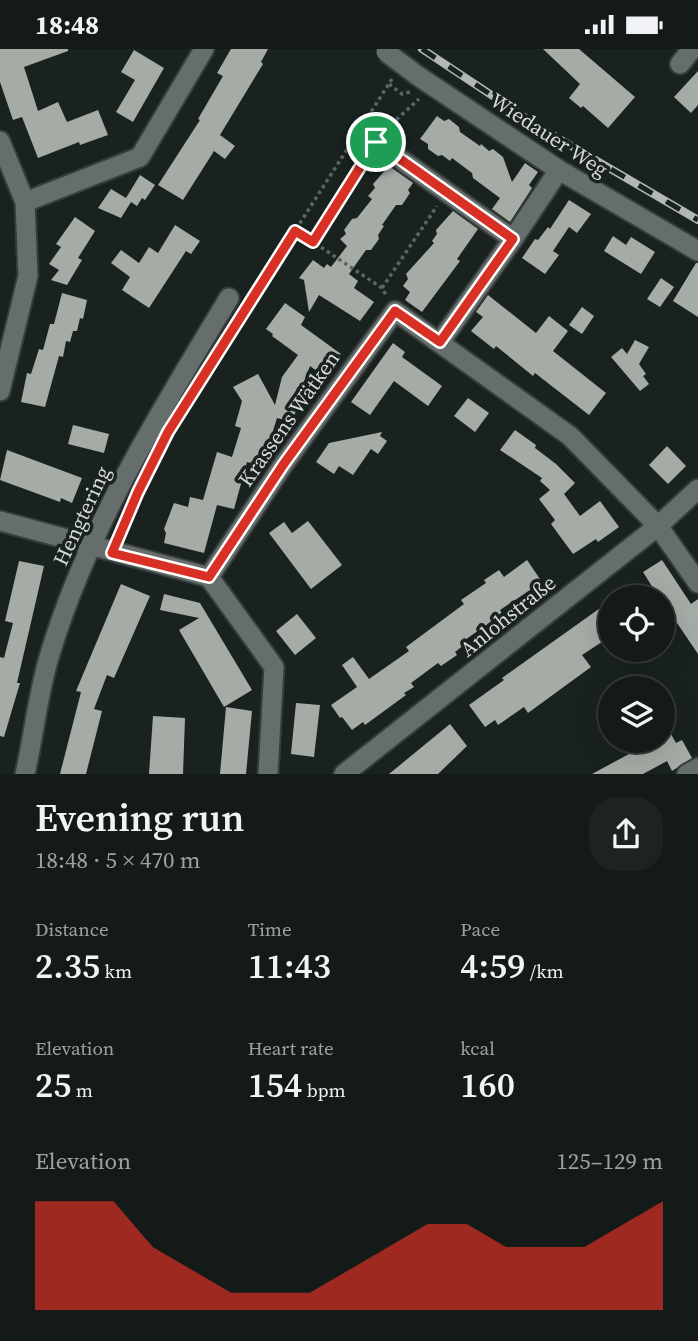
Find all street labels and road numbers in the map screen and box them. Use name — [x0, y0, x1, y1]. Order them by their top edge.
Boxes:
street label: Wiedauer Weg — [485, 86, 614, 184]
street label: Krassens Wätken — [231, 345, 346, 492]
street label: Hengtering — [46, 461, 117, 570]
street label: Anlohstraße — [454, 568, 562, 663]

